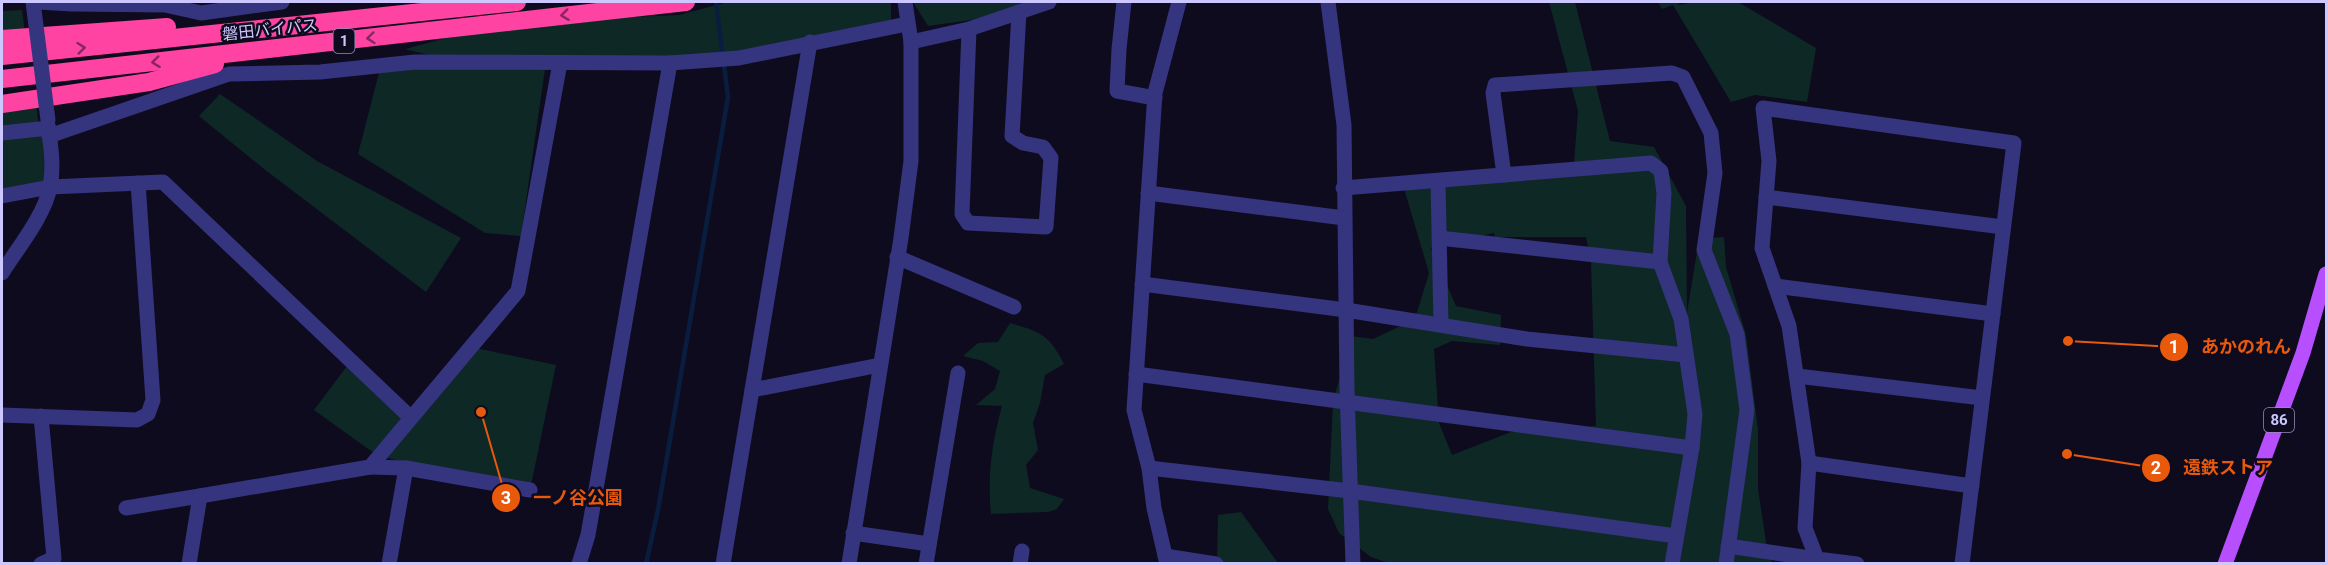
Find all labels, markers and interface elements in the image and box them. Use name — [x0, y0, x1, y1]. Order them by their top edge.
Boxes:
one-way arrow — [560, 9, 569, 21]
street label: 磐田バイパス — [221, 15, 319, 44]
road number: 1 — [334, 29, 354, 53]
one-way arrow — [367, 31, 376, 43]
one-way arrow — [76, 42, 85, 54]
one-way arrow — [152, 55, 161, 68]
callout: あかのれん — [2159, 329, 2303, 365]
text: 1 — [2169, 336, 2179, 357]
text: あかのれん — [2201, 336, 2291, 357]
road number: 86 — [2264, 408, 2294, 432]
callout: 遠鉄ストア — [2141, 450, 2285, 486]
text: 2 — [2151, 457, 2161, 478]
text: 遠鉄ストア — [2183, 457, 2273, 478]
callout: 一ノ谷公園 — [491, 480, 635, 516]
text: 3 — [501, 487, 511, 508]
text: 一ノ谷公園 — [533, 487, 623, 508]

